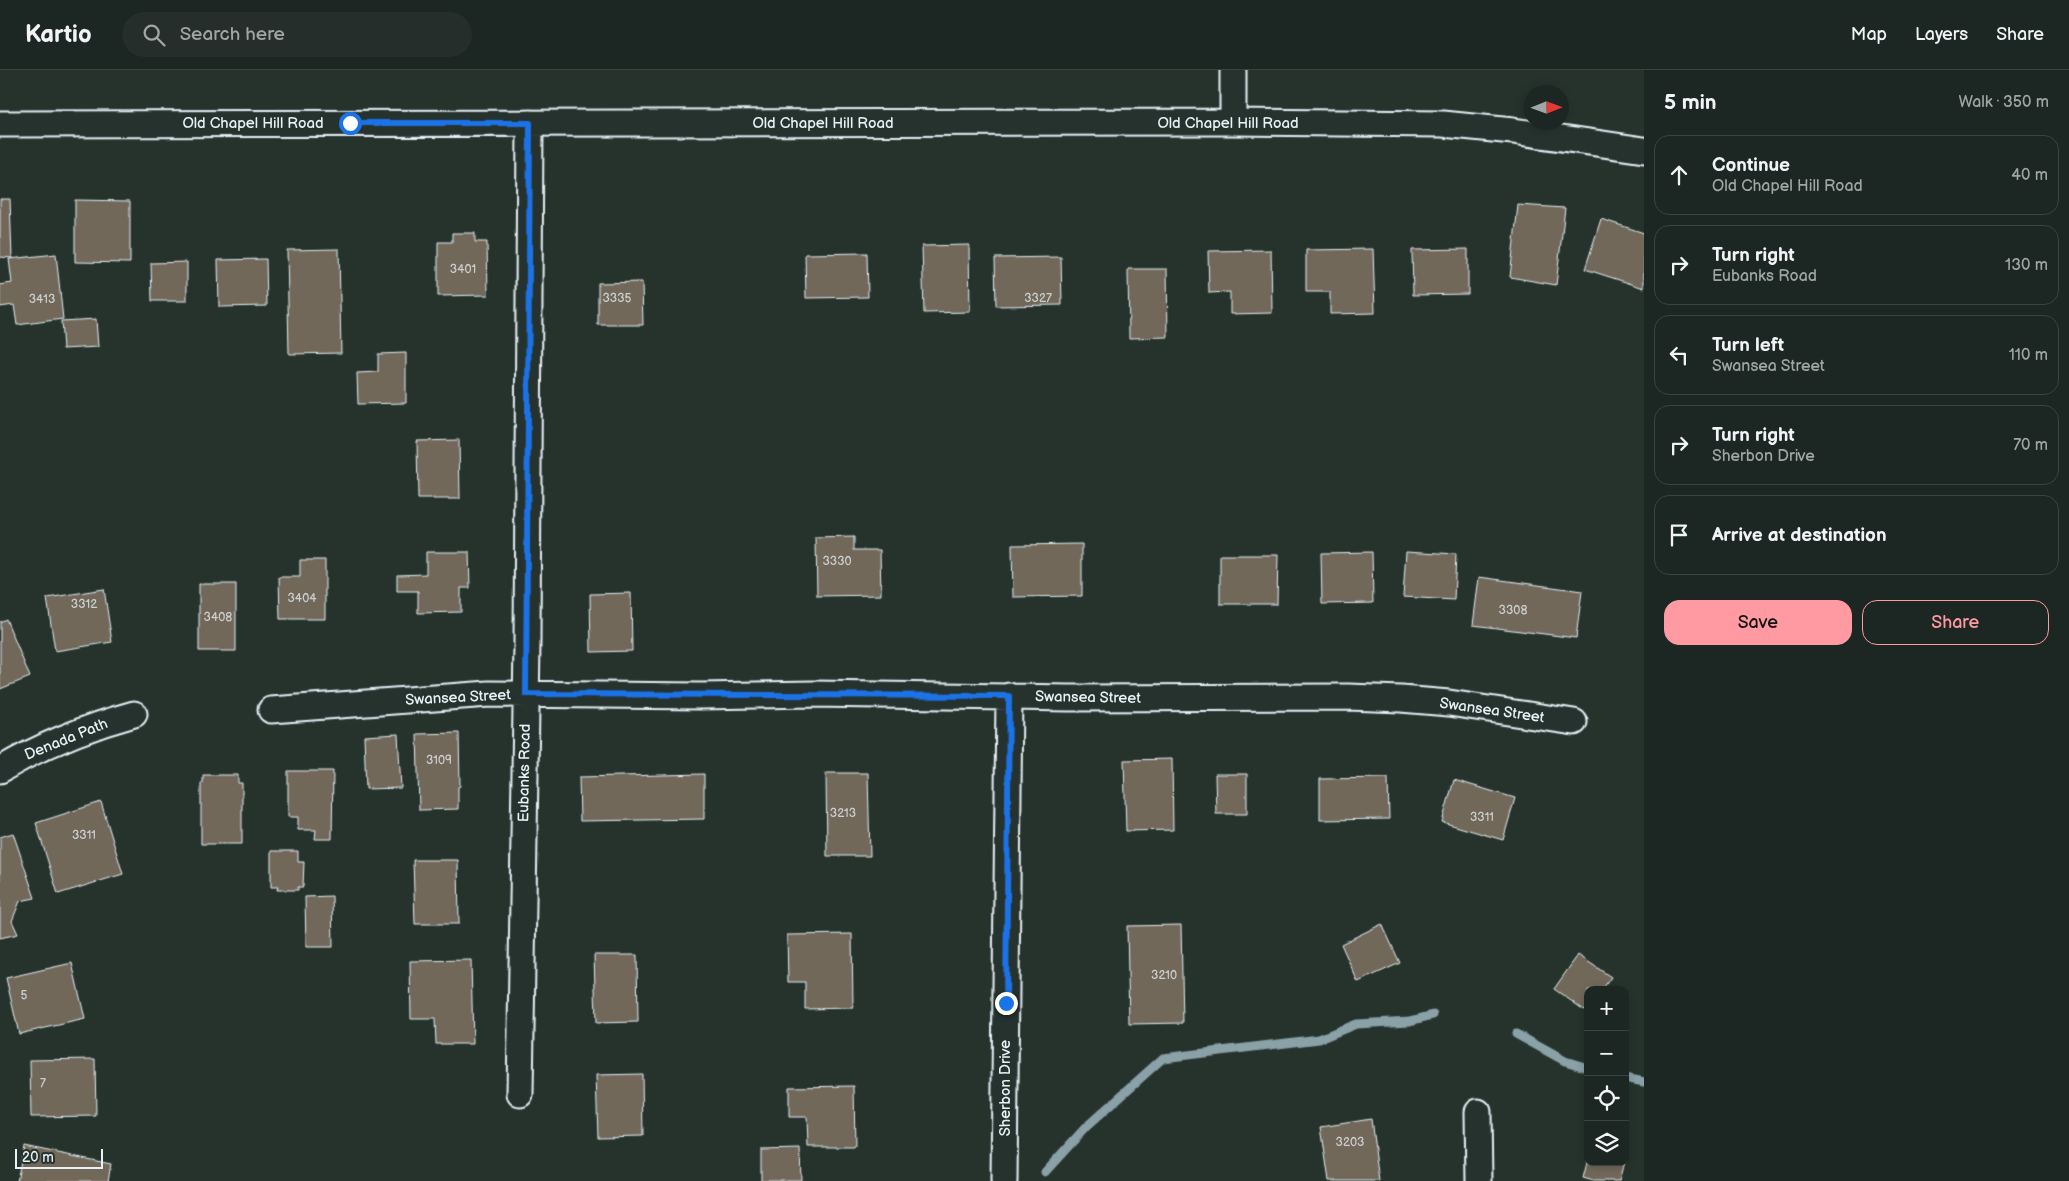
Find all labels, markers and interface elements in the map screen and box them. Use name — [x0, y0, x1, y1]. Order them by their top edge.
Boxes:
search box — [122, 12, 472, 57]
text: Kartio — [25, 20, 92, 49]
icon: search — [140, 21, 168, 49]
text: Search here — [180, 23, 285, 46]
text: Map — [1851, 24, 1887, 45]
text: Layers — [1915, 24, 1968, 45]
text: Share — [1996, 24, 2044, 45]
north arrow — [1524, 85, 1569, 130]
text: 5 min — [1664, 90, 1717, 115]
text: Walk · 350 m — [1958, 93, 2049, 112]
route start — [339, 112, 362, 135]
street label: Old Chapel Hill Road — [182, 114, 324, 133]
street label: Old Chapel Hill Road — [752, 114, 894, 133]
street label: Old Chapel Hill Road — [1157, 114, 1299, 133]
text: Continue — [1712, 154, 1790, 177]
icon: ahead — [1665, 161, 1693, 189]
text: 40 m — [2011, 166, 2048, 185]
text: Old Chapel Hill Road — [1712, 177, 1863, 196]
text: Turn right — [1712, 244, 1795, 267]
icon: right — [1665, 251, 1693, 279]
text: 130 m — [2005, 256, 2048, 275]
house number: 3401 — [450, 262, 476, 277]
text: Eubanks Road — [1712, 267, 1817, 286]
house number: 3335 — [602, 291, 632, 306]
house number: 3327 — [1024, 291, 1052, 306]
house number: 3413 — [29, 292, 55, 307]
text: Turn left — [1712, 334, 1784, 357]
icon: left — [1665, 341, 1693, 369]
text: 110 m — [2009, 346, 2048, 365]
text: Swansea Street — [1712, 357, 1825, 376]
text: Turn right — [1712, 424, 1795, 447]
icon: right — [1665, 431, 1693, 459]
text: 70 m — [2013, 436, 2048, 455]
text: Sherbon Drive — [1712, 447, 1815, 466]
icon: arrive — [1665, 521, 1693, 549]
text: Arrive at destination — [1712, 524, 1887, 547]
house number: 3330 — [822, 554, 852, 569]
house number: 3404 — [287, 591, 317, 606]
house number: 3312 — [71, 597, 97, 612]
button: Save — [1664, 600, 1852, 645]
button: Share — [1862, 600, 2049, 645]
house number: 3308 — [1499, 603, 1527, 618]
house number: 3408 — [204, 610, 232, 625]
street label: Swansea Street — [405, 685, 512, 710]
street label: Swansea Street — [1035, 687, 1141, 708]
street label: Swansea Street — [1438, 694, 1546, 727]
street label: Denada Path — [22, 714, 111, 765]
street label: Eubanks Road — [514, 724, 535, 822]
house number: 3109 — [426, 753, 452, 768]
house number: 3213 — [830, 806, 856, 821]
house number: 3311 — [1470, 810, 1494, 825]
house number: 3311 — [72, 828, 96, 843]
house number: 3210 — [1151, 968, 1177, 983]
map controls — [1584, 986, 1629, 1166]
button: + — [1584, 986, 1629, 1031]
house number: 5 — [21, 988, 28, 1003]
route end — [995, 992, 1018, 1015]
button: − — [1584, 1031, 1629, 1076]
street label: Sherbon Drive — [996, 1040, 1015, 1136]
house number: 7 — [40, 1076, 46, 1091]
button: locate — [1584, 1076, 1629, 1121]
button: layers — [1584, 1121, 1629, 1166]
house number: 3203 — [1336, 1135, 1364, 1150]
scale bar — [15, 1146, 102, 1169]
text: 20 m — [22, 1149, 54, 1166]

